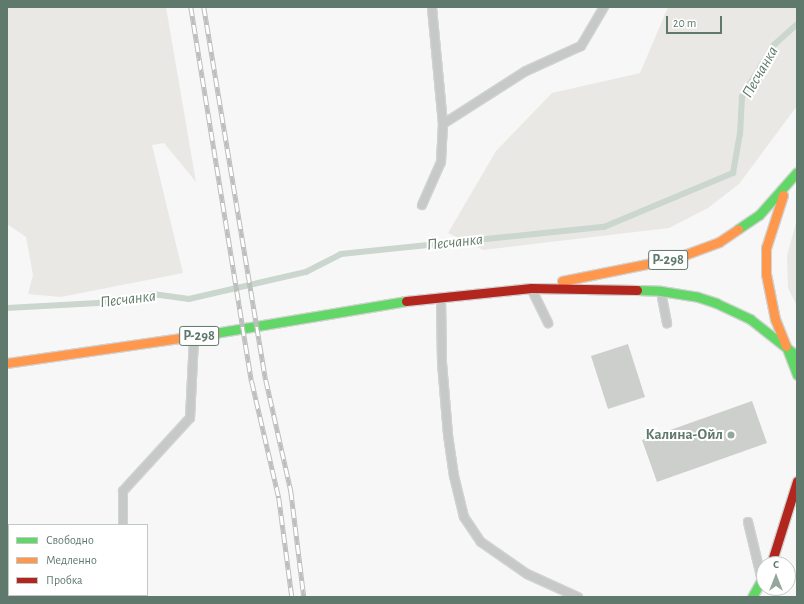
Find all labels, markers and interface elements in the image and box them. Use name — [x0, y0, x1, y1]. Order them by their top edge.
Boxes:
scale bar — [668, 8, 724, 34]
text: 20 m — [673, 17, 696, 29]
water label: Песчанка — [738, 43, 782, 101]
water label: Песчанка — [426, 230, 484, 254]
road number: Р-298 — [648, 248, 688, 272]
water label: Песчанка — [99, 286, 157, 312]
road number: Р-298 — [179, 324, 219, 348]
place label: Калина-Ойл — [645, 426, 723, 444]
marker: Калина-Ойл — [726, 430, 736, 440]
legend — [8, 524, 148, 596]
text: Свободно — [46, 534, 94, 546]
text: Медленно — [46, 554, 97, 566]
north arrow — [756, 556, 796, 596]
text: С — [773, 559, 779, 570]
text: Пробка — [46, 574, 83, 586]

